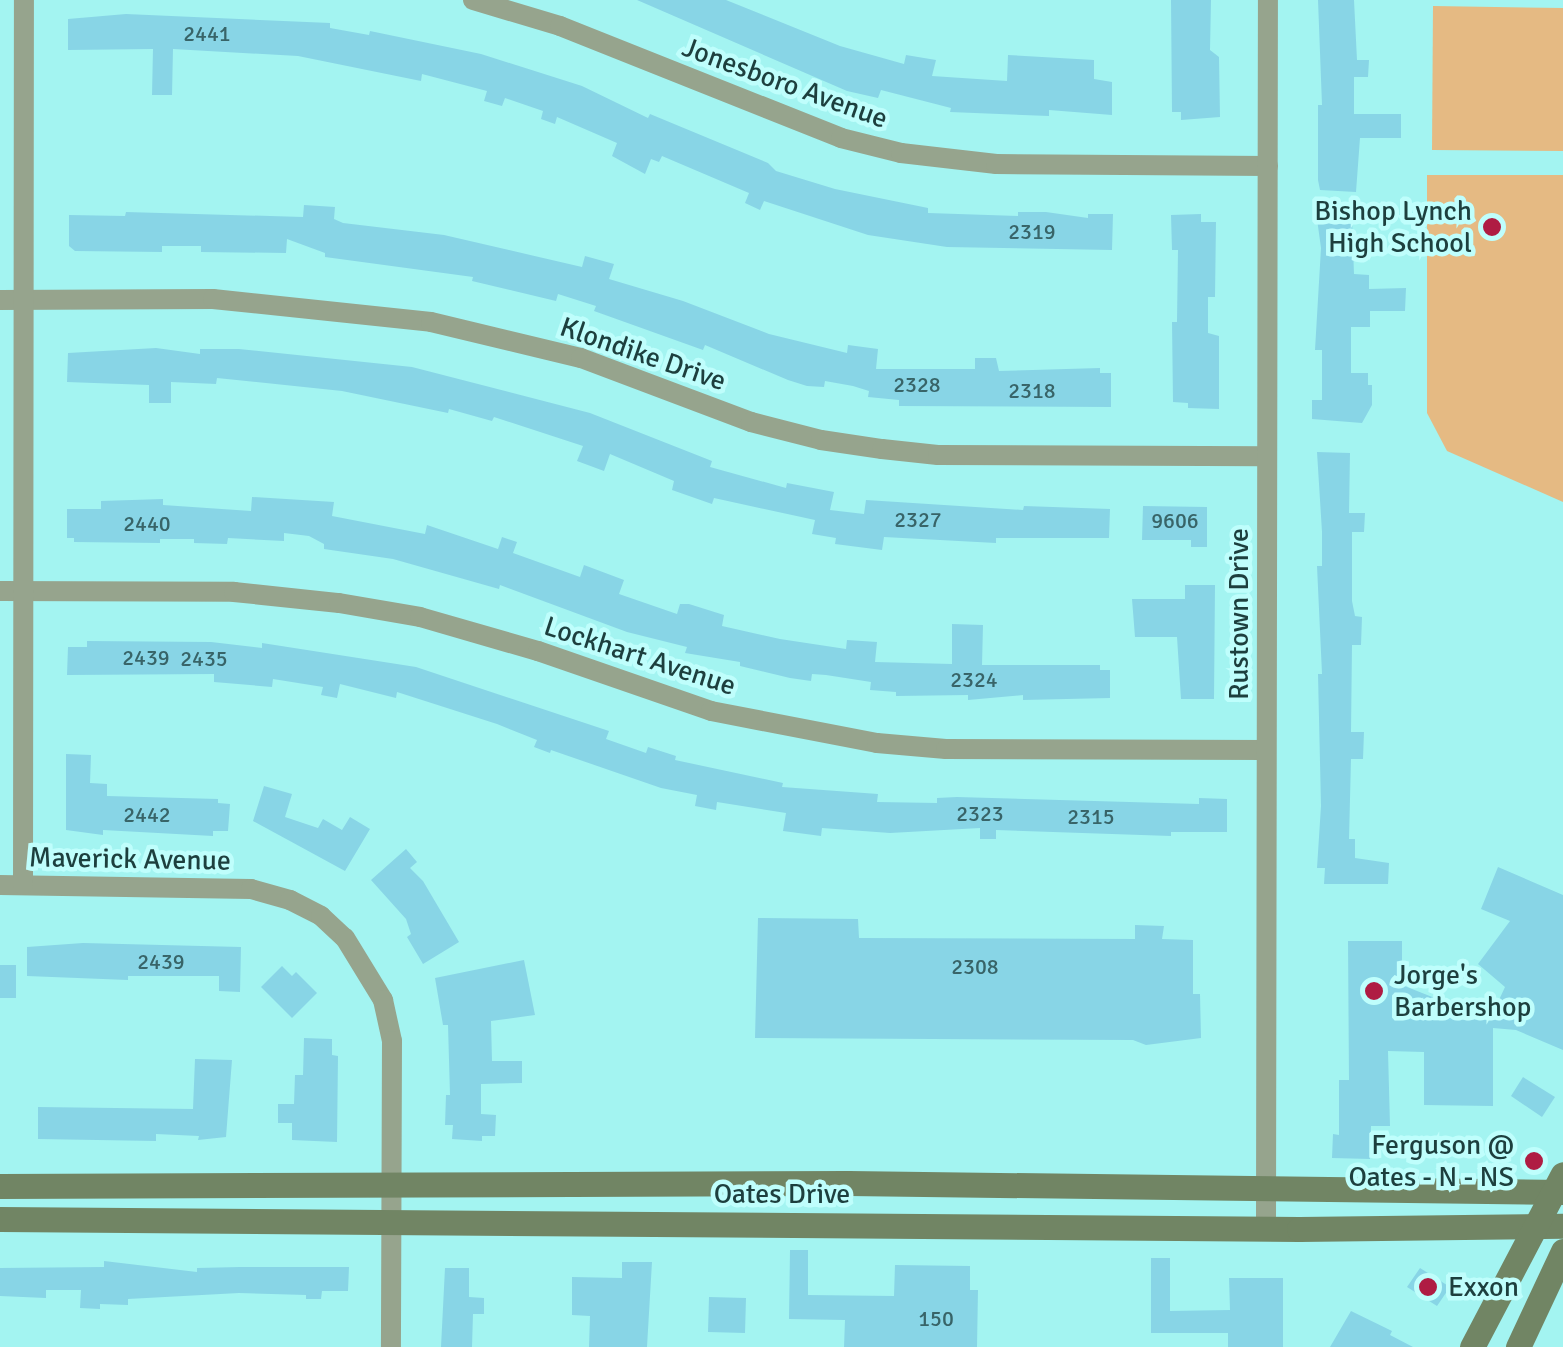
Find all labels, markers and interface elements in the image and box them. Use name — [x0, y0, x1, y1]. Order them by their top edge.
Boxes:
house number: 2441 — [183, 21, 231, 47]
street label: Jonesboro Avenue — [678, 30, 892, 136]
place label: Bishop Lynch High School — [1314, 194, 1472, 260]
marker: Bishop Lynch High School — [1481, 216, 1503, 238]
house number: 2319 — [1008, 219, 1056, 245]
street label: Klondike Drive — [556, 310, 730, 398]
house number: 2328 — [893, 372, 941, 398]
house number: 2318 — [1008, 378, 1056, 404]
house number: 2327 — [894, 507, 942, 533]
house number: 9606 — [1151, 508, 1199, 534]
house number: 2440 — [123, 511, 171, 537]
street label: Rustown Drive — [1222, 528, 1256, 700]
street label: Lockhart Avenue — [540, 609, 740, 703]
house number: 2439 — [122, 645, 170, 671]
house number: 2435 — [180, 646, 228, 672]
house number: 2324 — [950, 667, 998, 693]
house number: 2323 — [956, 801, 1004, 827]
house number: 2442 — [123, 802, 171, 828]
house number: 2315 — [1067, 804, 1115, 830]
street label: Maverick Avenue — [29, 840, 231, 878]
house number: 2439 — [137, 949, 185, 975]
house number: 2308 — [951, 954, 999, 980]
place label: Jorge's Barbershop — [1394, 958, 1531, 1024]
marker: Jorge's Barbershop — [1363, 980, 1385, 1002]
place label: Ferguson @ Oates - N - NS — [1348, 1128, 1514, 1194]
marker: Ferguson @ Oates - N - NS — [1523, 1150, 1545, 1172]
street label: Oates Drive — [714, 1177, 850, 1211]
place label: Exxon — [1448, 1270, 1519, 1304]
marker: Exxon — [1417, 1276, 1439, 1298]
house number: 150 — [918, 1306, 954, 1332]

